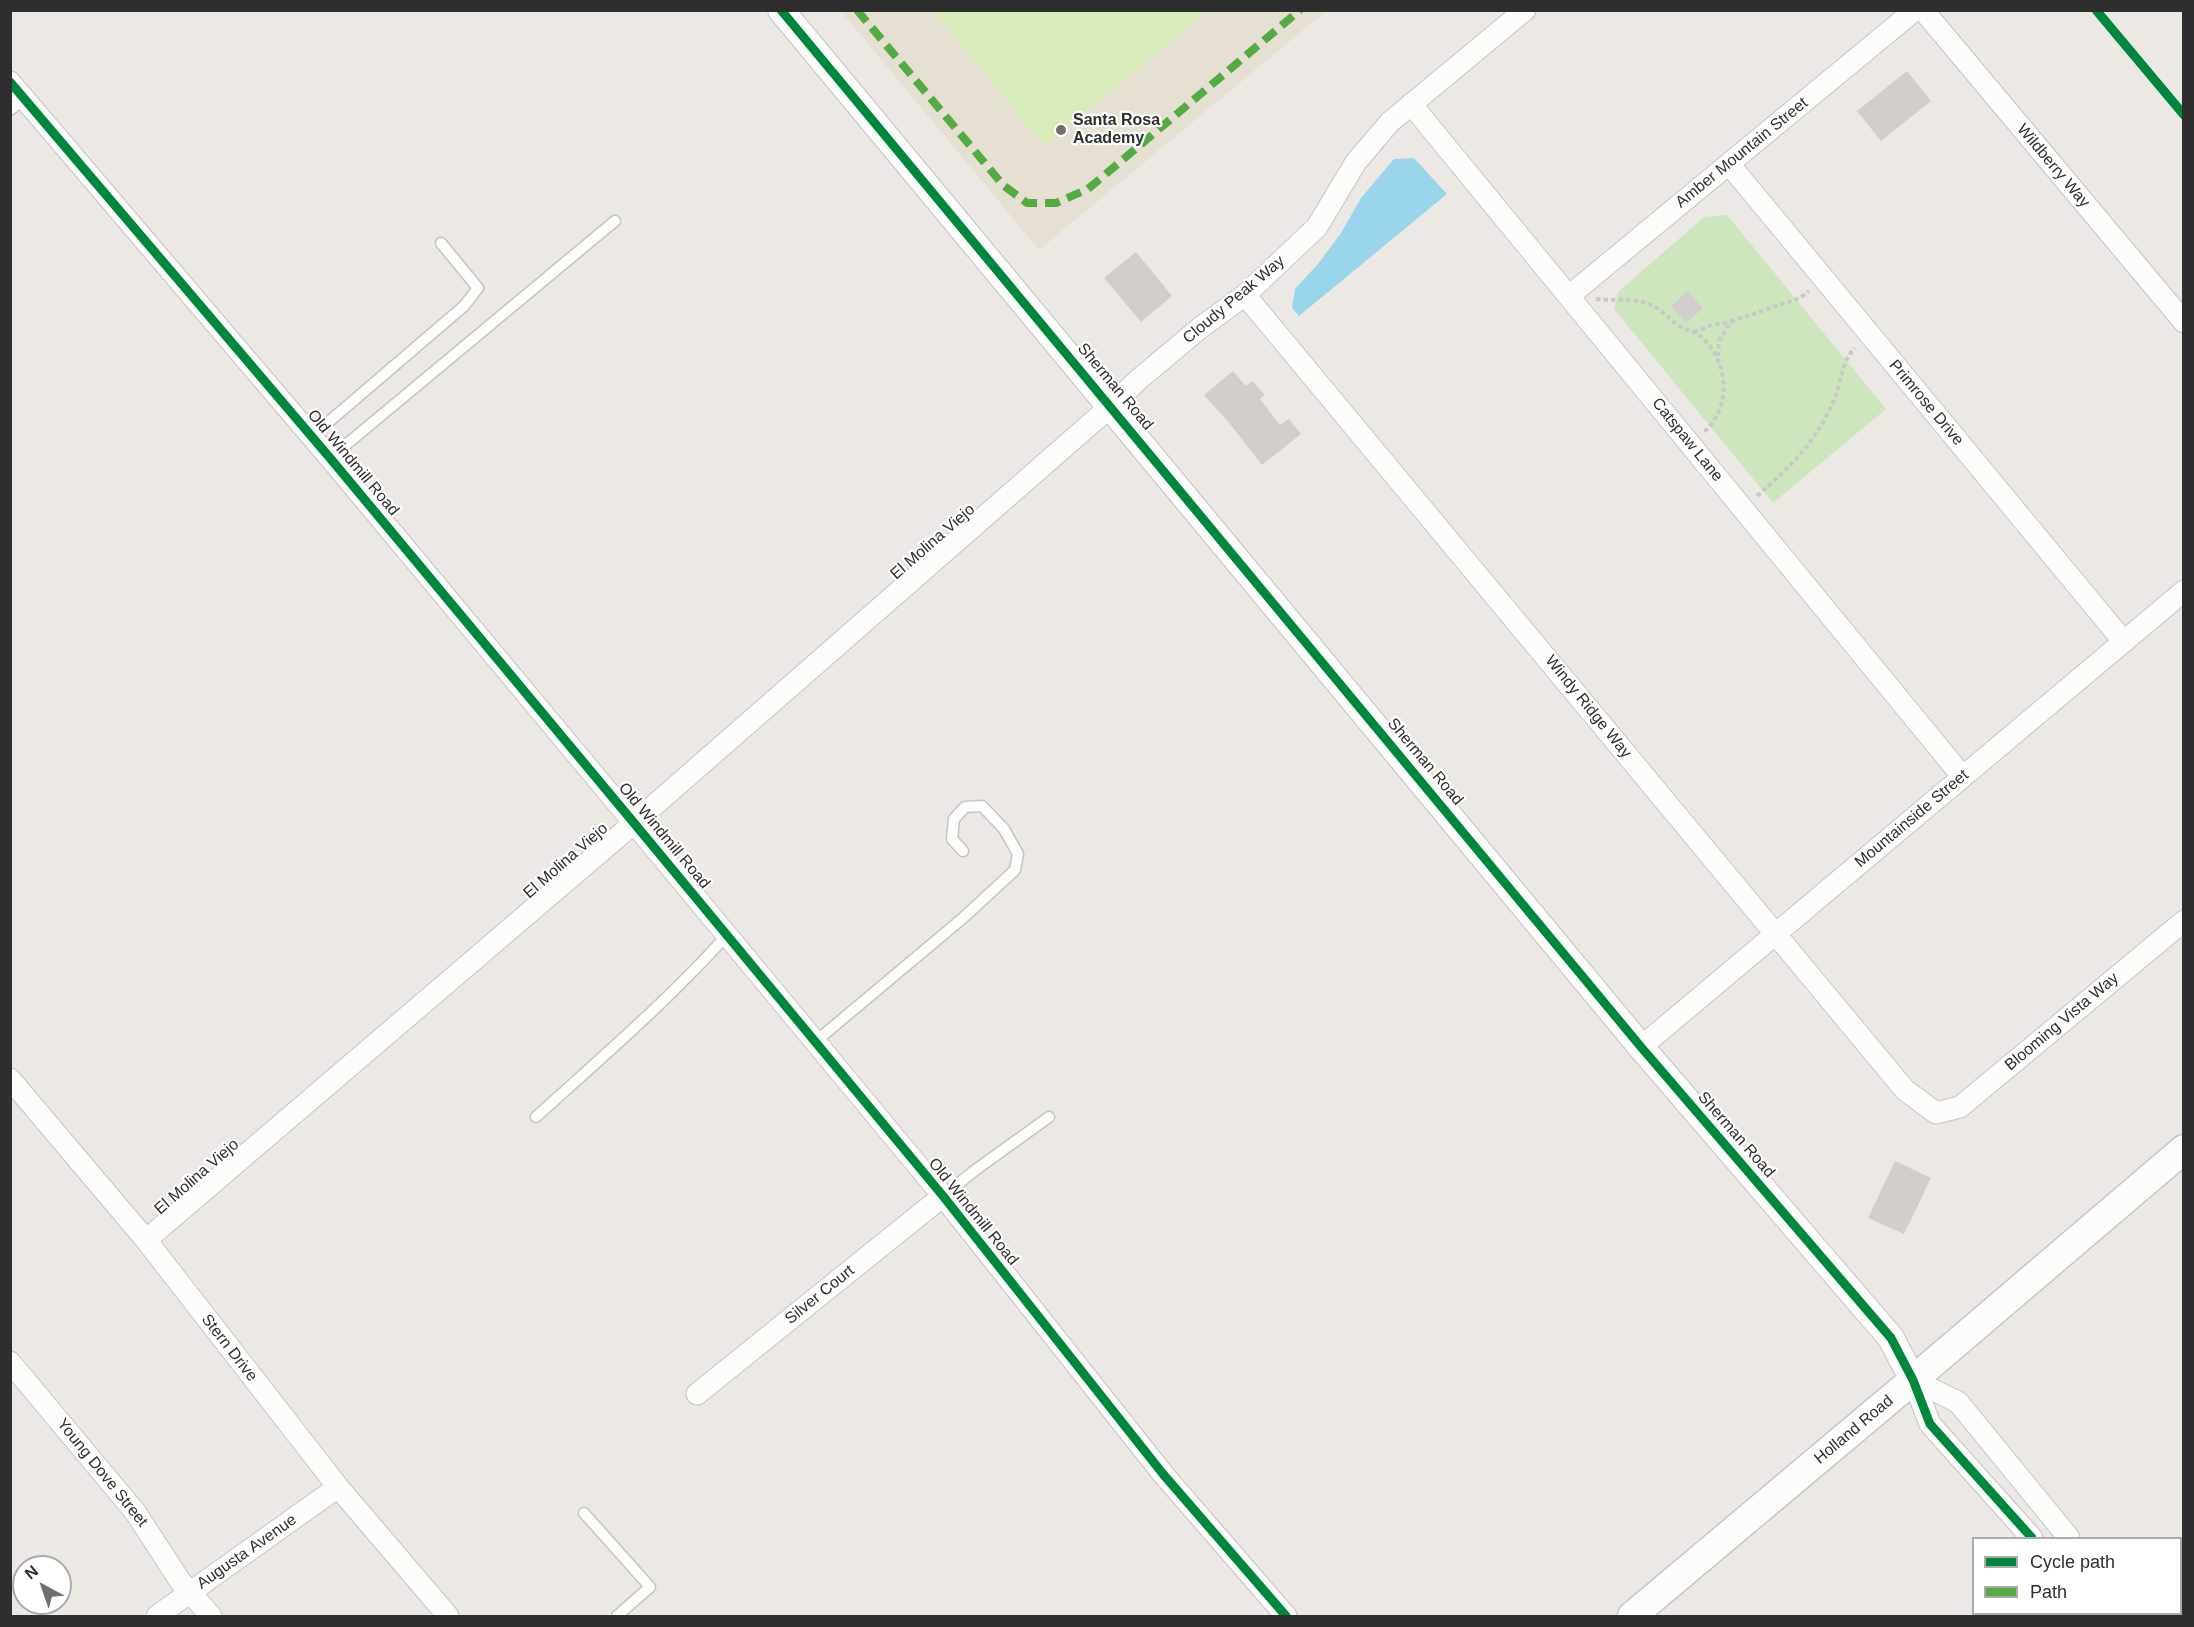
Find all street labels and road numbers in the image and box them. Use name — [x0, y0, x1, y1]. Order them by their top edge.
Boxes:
street label: Amber Mountain Street — [1672, 94, 1812, 212]
street label: Wildberry Way — [2012, 120, 2094, 212]
street label: Cloudy Peak Way — [1179, 252, 1289, 348]
street label: Sherman Road — [1073, 340, 1157, 434]
street label: Primrose Drive — [1885, 356, 1967, 450]
street label: Catspaw Lane — [1647, 394, 1727, 486]
street label: Old Windmill Road — [303, 406, 403, 520]
street label: El Molina Viejo — [887, 500, 979, 584]
street label: Windy Ridge Way — [1541, 652, 1635, 762]
street label: Sherman Road — [1383, 715, 1467, 809]
street label: Mountainside Street — [1851, 766, 1973, 872]
street label: Old Windmill Road — [614, 779, 714, 893]
street label: El Molina Viejo — [520, 819, 612, 903]
street label: Blooming Vista Way — [2001, 969, 2123, 1075]
street label: Sherman Road — [1693, 1088, 1779, 1182]
street label: El Molina Viejo — [151, 1135, 243, 1219]
street label: Old Windmill Road — [924, 1154, 1022, 1270]
street label: Silver Court — [781, 1261, 859, 1329]
street label: Stern Drive — [197, 1311, 261, 1385]
street label: Holland Road — [1811, 1391, 1897, 1469]
street label: Young Dove Street — [52, 1415, 152, 1531]
street label: Augusta Avenue — [194, 1511, 300, 1593]

